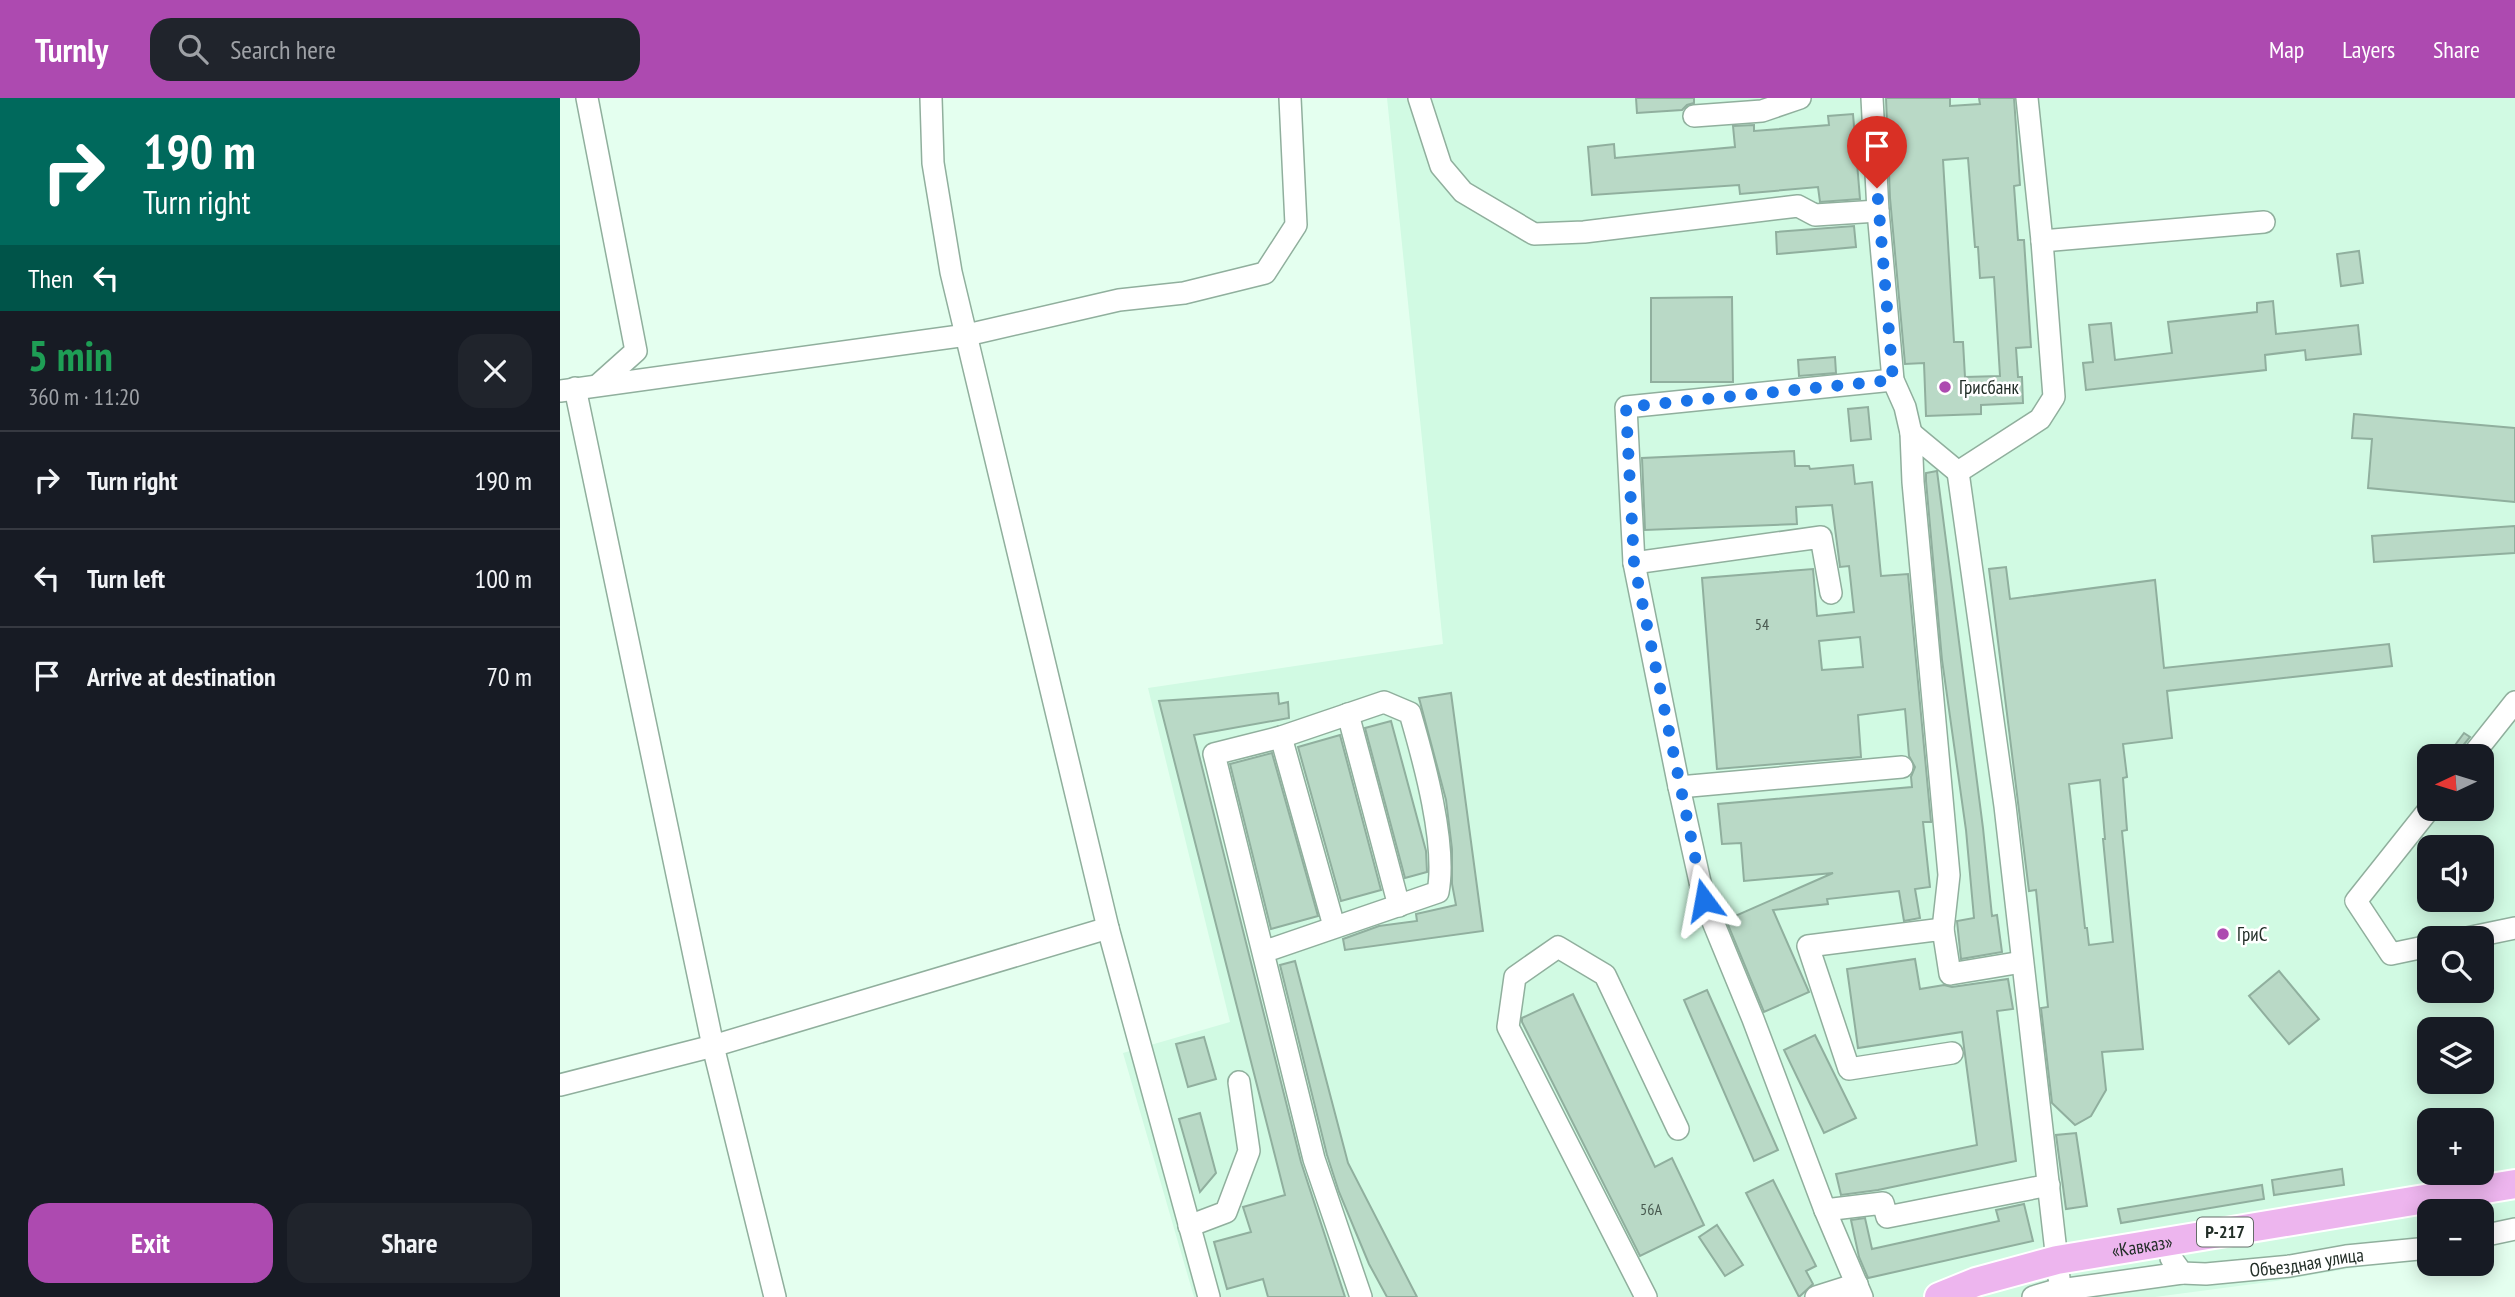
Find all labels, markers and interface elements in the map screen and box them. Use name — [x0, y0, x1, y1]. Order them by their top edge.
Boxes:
search box — [150, 18, 640, 81]
text: Turnly — [35, 28, 108, 71]
icon: search — [174, 30, 212, 68]
text: Search here — [230, 33, 336, 66]
text: Map — [2269, 34, 2304, 65]
text: Layers — [2342, 34, 2395, 65]
text: Share — [2433, 34, 2480, 65]
pin — [1847, 116, 1907, 188]
text: 190 m — [143, 119, 256, 183]
icon: right — [28, 126, 119, 217]
icon: arrive — [1858, 127, 1896, 165]
text: Turn right — [143, 181, 251, 223]
icon: left — [87, 259, 125, 297]
text: Then — [28, 262, 73, 295]
text: 5 min — [28, 328, 113, 383]
button: close — [458, 334, 532, 408]
place label: Грисбанк — [1959, 375, 2019, 399]
marker: Грисбанк — [1937, 379, 1953, 395]
text: 360 m · 11:20 — [28, 382, 140, 411]
icon: right — [28, 461, 66, 499]
text: Turn right — [87, 464, 178, 497]
text: 190 m — [474, 464, 532, 497]
icon: left — [28, 559, 66, 597]
text: Turn left — [87, 562, 165, 595]
text: 100 m — [474, 562, 532, 595]
house number: 54 — [1755, 614, 1769, 634]
icon: arrive — [28, 657, 66, 695]
text: Arrive at destination — [87, 660, 276, 693]
text: 70 m — [486, 660, 532, 693]
north arrow — [2417, 744, 2494, 821]
map controls — [2417, 744, 2494, 1276]
button: sound — [2417, 835, 2494, 912]
position arrow — [1667, 863, 1741, 937]
place label: ГриС — [2237, 922, 2268, 946]
marker: ГриС — [2215, 926, 2231, 942]
button: search — [2417, 926, 2494, 1003]
button: layers — [2417, 1017, 2494, 1094]
button: + — [2417, 1108, 2494, 1185]
house number: 56А — [1640, 1199, 1662, 1219]
button: − — [2417, 1199, 2494, 1276]
button: Exit — [28, 1203, 273, 1283]
button: Share — [287, 1203, 532, 1283]
road number: Р-217 — [2197, 1218, 2253, 1246]
street label: «Кавказ» — [2110, 1229, 2174, 1263]
street label: Объездная улица — [2249, 1242, 2365, 1282]

